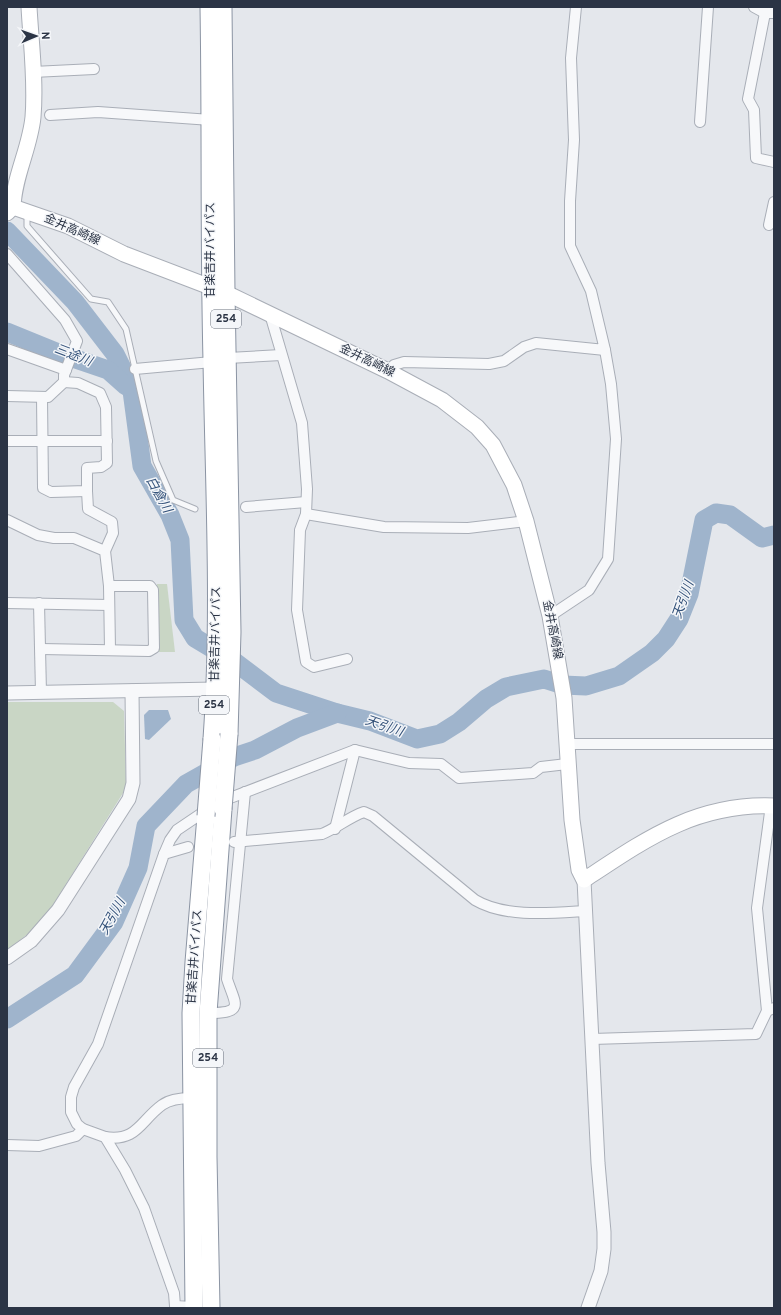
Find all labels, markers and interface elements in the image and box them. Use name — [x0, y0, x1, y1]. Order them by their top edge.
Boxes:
north arrow — [16, 16, 56, 56]
text: N — [38, 31, 52, 40]
street label: 甘楽吉井バイパス — [203, 202, 219, 298]
street label: 金井高崎線 — [41, 210, 103, 250]
road number: 254 — [211, 310, 241, 328]
street label: 金井高崎線 — [337, 341, 397, 381]
water label: 三途川 — [52, 342, 96, 371]
water label: 白倉川 — [142, 474, 175, 518]
water label: 天引川 — [670, 577, 699, 621]
street label: 甘楽吉井バイパス — [207, 586, 225, 682]
street label: 金井高崎線 — [538, 599, 566, 661]
road number: 254 — [199, 696, 229, 714]
water label: 天引川 — [363, 713, 407, 742]
water label: 天引川 — [97, 894, 130, 938]
street label: 甘楽吉井バイパス — [184, 909, 206, 1005]
road number: 254 — [193, 1049, 223, 1067]

